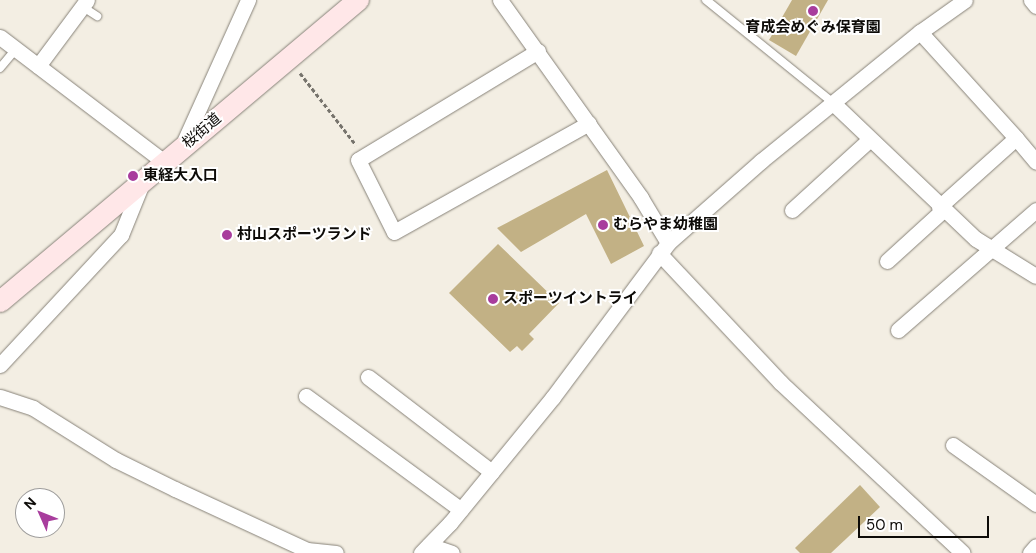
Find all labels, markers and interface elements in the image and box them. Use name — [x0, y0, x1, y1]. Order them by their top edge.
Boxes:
marker: 育成会めぐみ保育園 — [807, 5, 819, 17]
place label: 育成会めぐみ保育園 — [746, 19, 880, 37]
street label: 桜街道 — [179, 110, 225, 152]
place label: 東経大入口 — [143, 167, 218, 185]
marker: 東経大入口 — [127, 170, 139, 182]
place label: むらやま幼稚園 — [613, 216, 718, 234]
marker: むらやま幼稚園 — [597, 219, 609, 231]
place label: 村山スポーツランド — [237, 226, 372, 244]
marker: 村山スポーツランド — [221, 229, 233, 241]
place label: スポーツイントライ — [503, 290, 638, 308]
marker: スポーツイントライ — [487, 293, 499, 305]
north arrow — [15, 488, 65, 538]
text: N — [20, 493, 40, 513]
scale bar — [861, 506, 992, 538]
text: 50 m — [866, 515, 903, 535]

